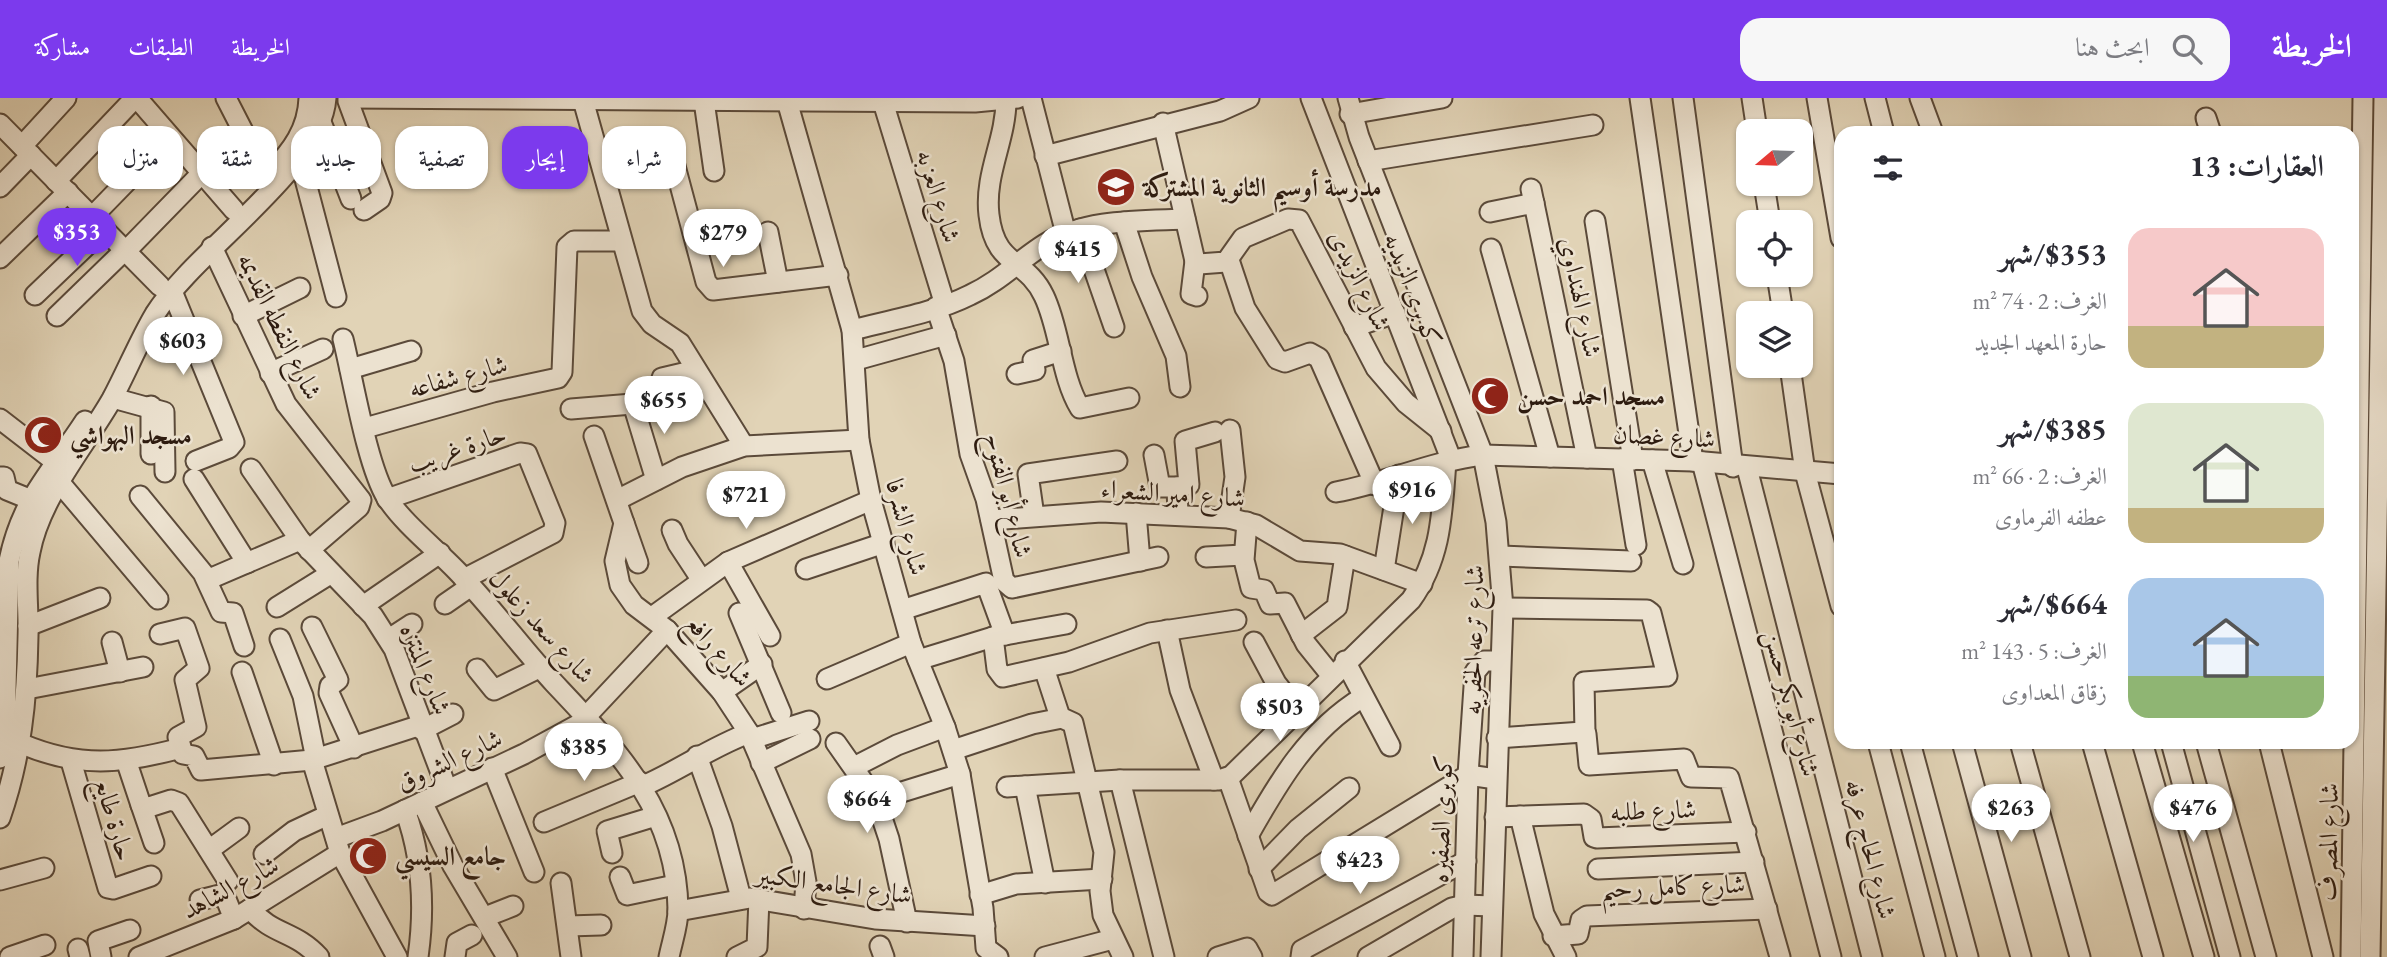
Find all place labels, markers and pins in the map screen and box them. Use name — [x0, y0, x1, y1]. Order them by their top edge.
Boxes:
school or university icon: مدرسة أوسيم الثانوية المشتركة — [1095, 166, 1137, 208]
place label: مدرسة أوسيم الثانوية المشتركة — [1141, 169, 1382, 213]
pin: $353 — [36, 208, 118, 268]
pin: $279 — [682, 209, 764, 269]
pin: $415 — [1037, 226, 1119, 285]
pin: $603 — [142, 317, 224, 377]
mosque icon: مسجد احمد حسن — [1469, 375, 1511, 417]
pin: $655 — [623, 376, 705, 436]
place label: مسجد احمد حسن — [1517, 379, 1665, 414]
mosque icon: مسجد البهواشي — [22, 414, 64, 456]
place label: مسجد البهواشي — [70, 418, 192, 459]
pin: $916 — [1371, 466, 1453, 526]
pin: $721 — [705, 472, 787, 531]
pin: $503 — [1239, 684, 1321, 743]
pin: $385 — [543, 724, 625, 783]
pin: $664 — [826, 776, 908, 835]
pin: $263 — [1970, 784, 2052, 844]
pin: $476 — [2152, 784, 2234, 844]
mosque icon: جامع السيسي — [347, 835, 389, 877]
pin: $423 — [1319, 836, 1401, 896]
place label: جامع السيسي — [395, 839, 506, 880]

